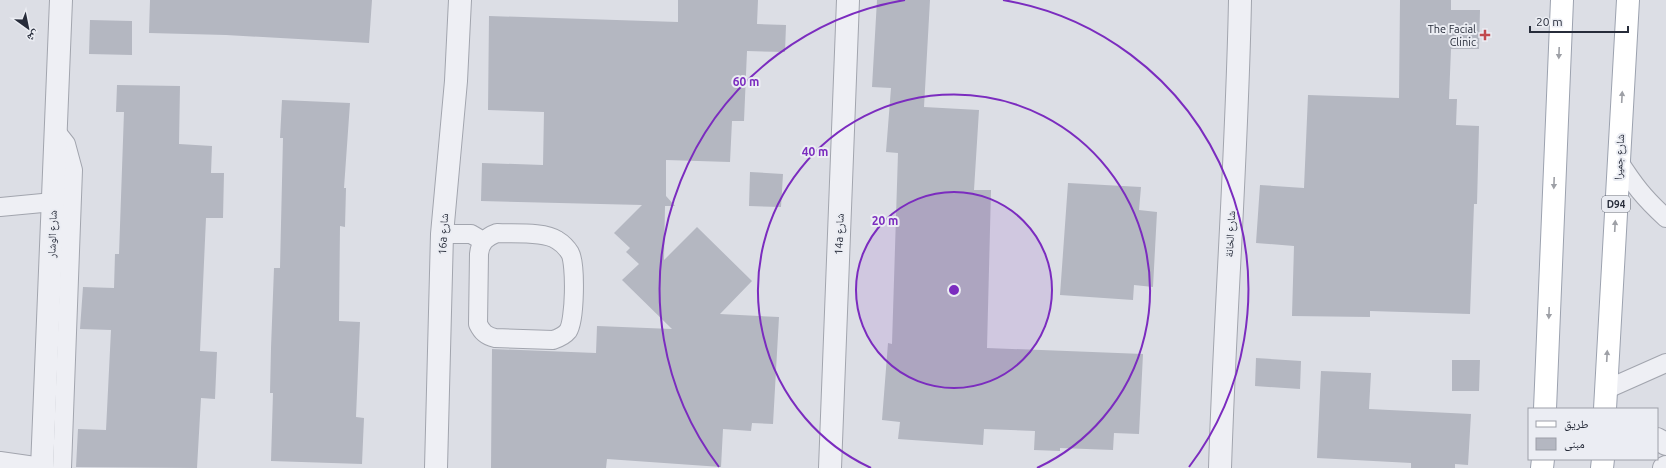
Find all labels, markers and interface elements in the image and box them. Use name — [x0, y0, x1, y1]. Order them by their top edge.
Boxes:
north arrow — [8, 8, 48, 48]
scale bar — [1530, 8, 1628, 34]
text: 20 m — [1536, 15, 1563, 28]
place label: The Facial Clinic — [1428, 23, 1476, 48]
text: ش — [24, 26, 42, 45]
marker: The Facial Clinic — [1479, 29, 1491, 41]
one-way arrow — [1556, 47, 1563, 59]
text: 60 m — [733, 75, 759, 88]
one-way arrow — [1619, 90, 1626, 103]
street label: شارع جميرا — [1612, 134, 1627, 180]
text: 40 m — [802, 145, 828, 158]
one-way arrow — [1551, 177, 1557, 190]
road number: D94 — [1602, 196, 1630, 212]
street label: شارع الوشار — [45, 210, 60, 259]
street label: شارع الخانة — [1223, 210, 1238, 258]
street label: 16a شارع — [436, 213, 451, 255]
street label: 14a شارع — [832, 213, 847, 255]
text: 20 m — [872, 214, 898, 227]
one-way arrow — [1611, 220, 1618, 232]
centre of rings — [947, 283, 961, 297]
one-way arrow — [1545, 307, 1552, 319]
one-way arrow — [1604, 349, 1610, 362]
legend — [1528, 408, 1658, 460]
text: طريق — [1564, 417, 1589, 431]
text: مبنى — [1564, 437, 1585, 451]

